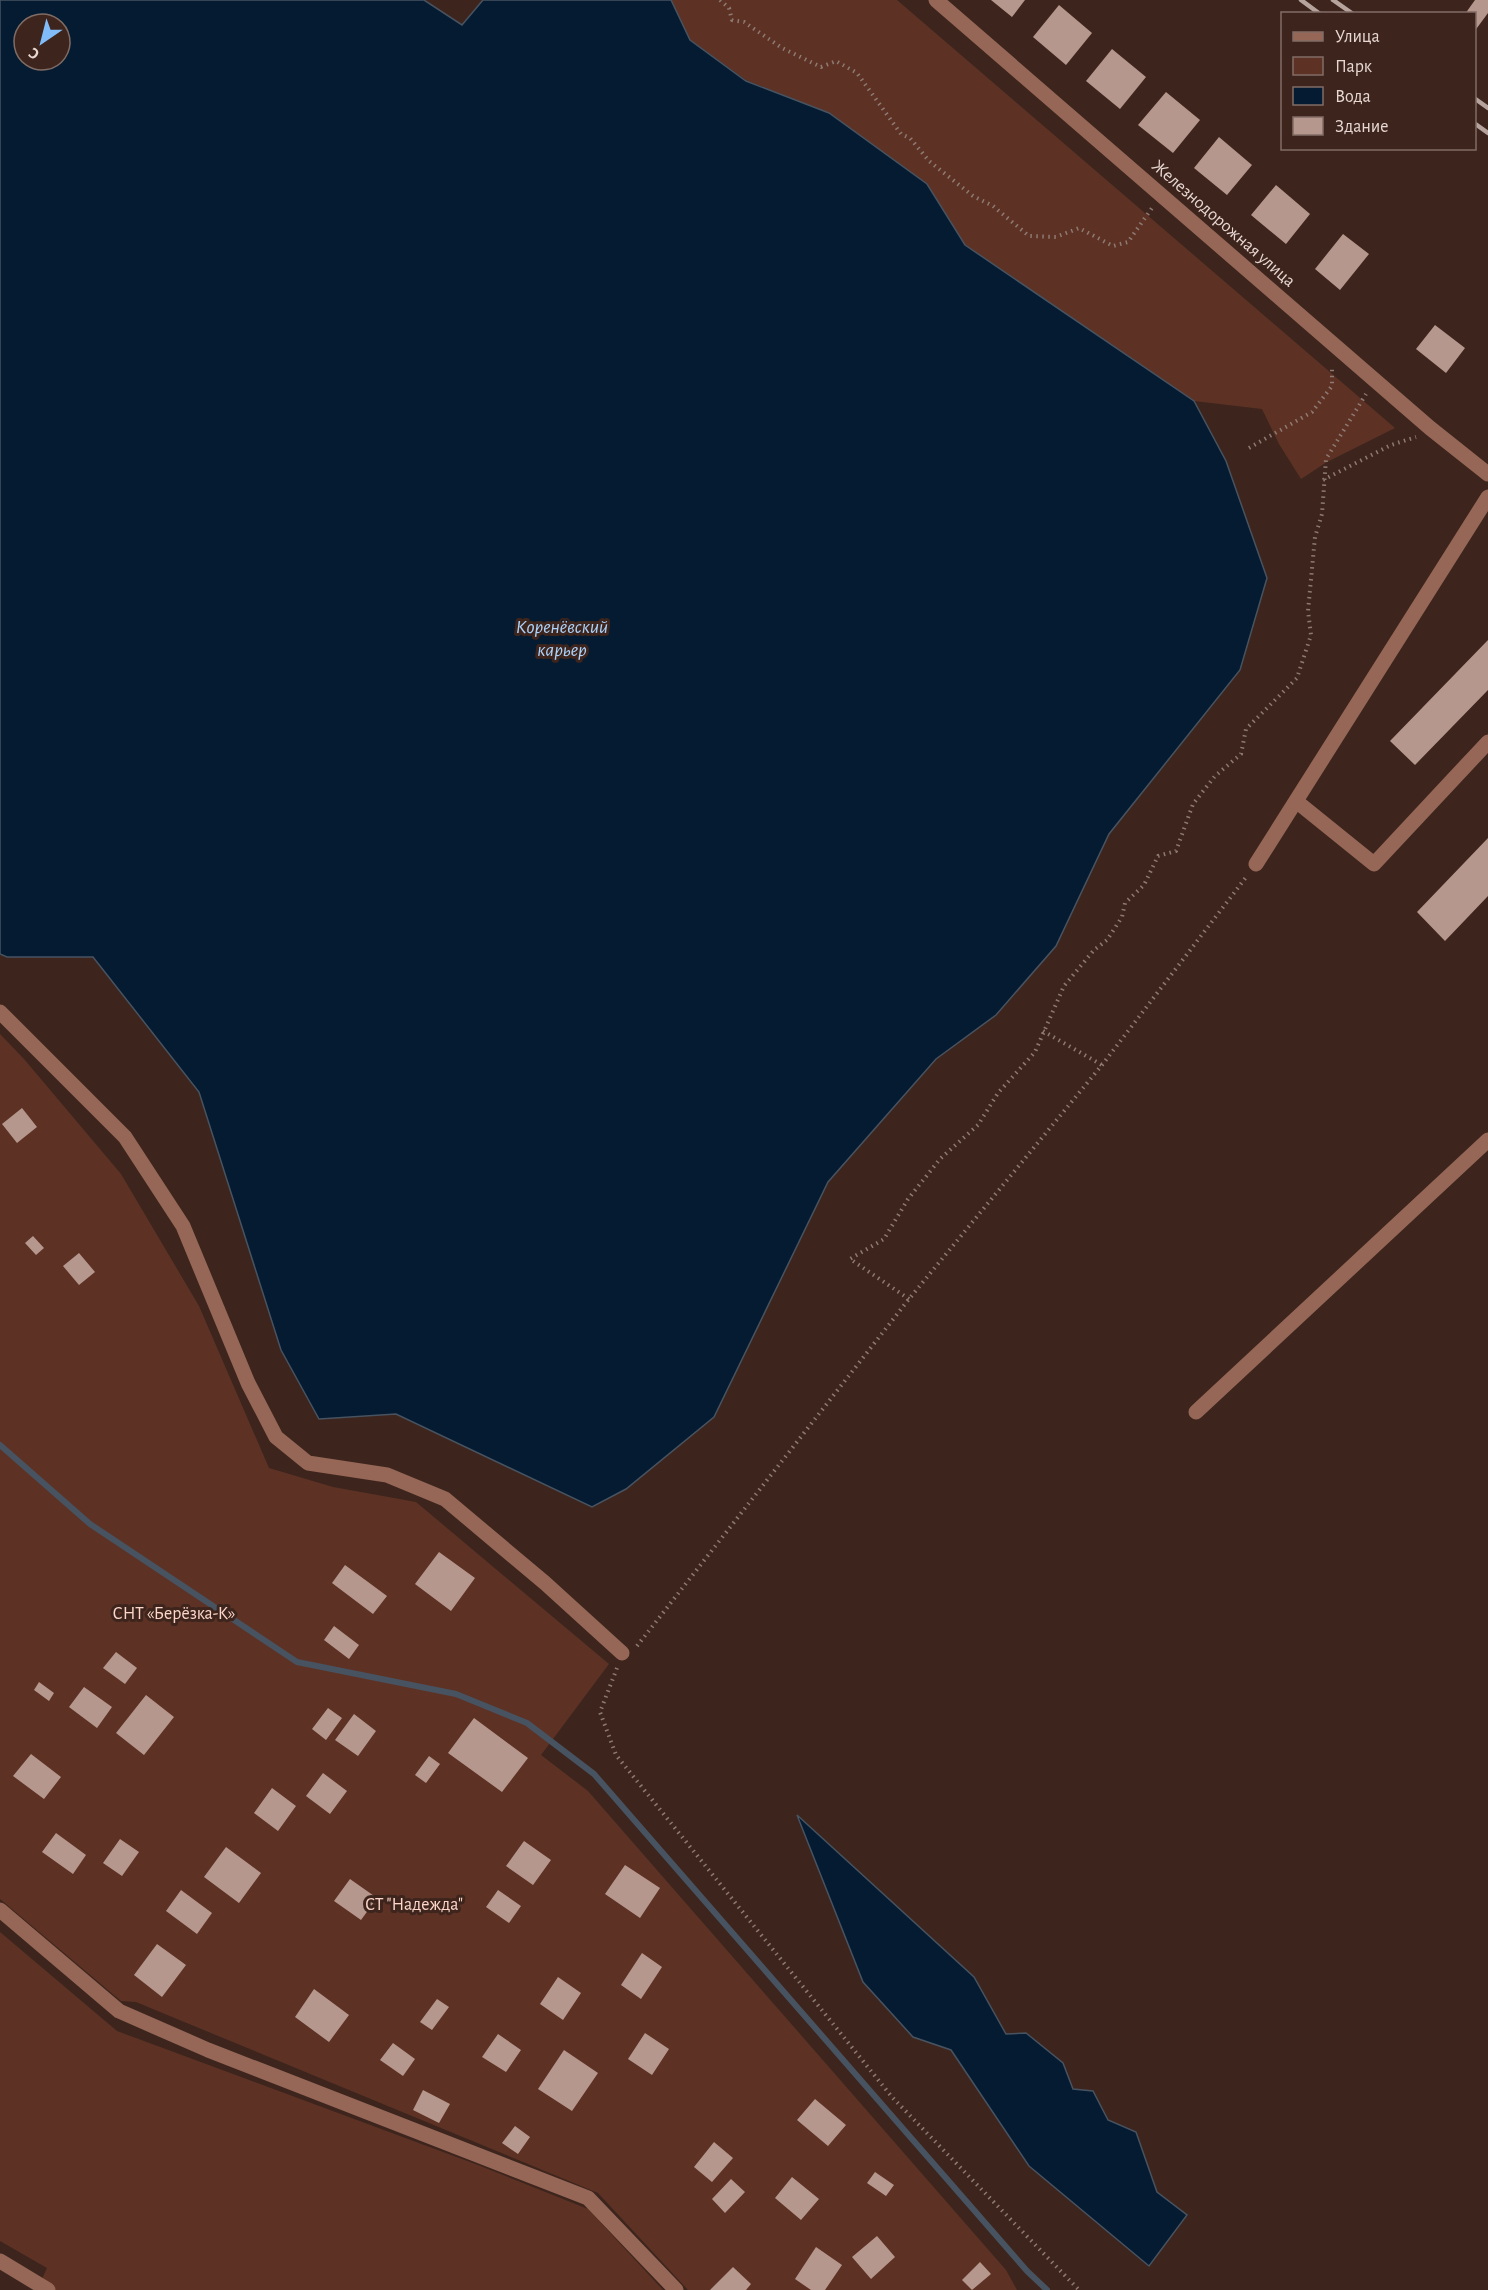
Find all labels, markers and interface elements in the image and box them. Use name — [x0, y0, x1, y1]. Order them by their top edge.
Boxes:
north arrow — [12, 12, 72, 72]
legend — [1281, 12, 1476, 150]
text: Улица — [1335, 28, 1380, 46]
text: С — [26, 44, 42, 63]
text: Парк — [1335, 58, 1373, 76]
text: Вода — [1335, 88, 1371, 106]
text: Здание — [1335, 118, 1389, 136]
street label: Железнодорожная улица — [1148, 157, 1298, 291]
water label: Коренёвский карьер — [516, 617, 608, 660]
park label: СНТ «Берёзка-К» — [113, 1605, 235, 1623]
park label: СТ "Надежда" — [365, 1896, 463, 1914]

